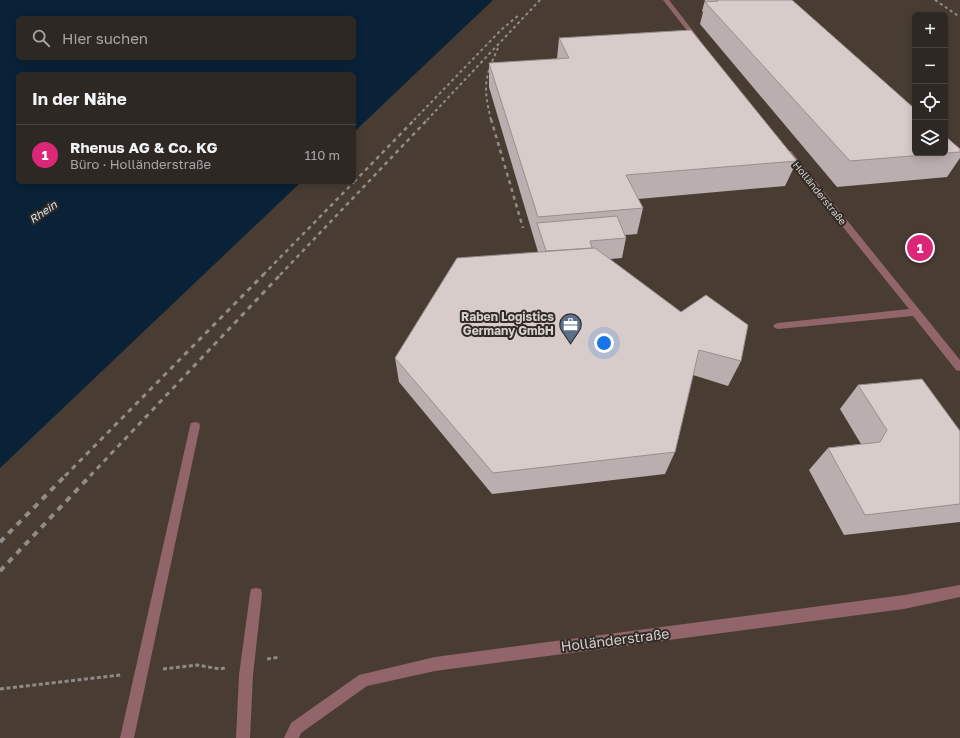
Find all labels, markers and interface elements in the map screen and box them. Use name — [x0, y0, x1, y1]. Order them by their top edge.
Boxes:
map controls — [912, 12, 948, 156]
button: + — [912, 12, 948, 48]
search box — [16, 16, 356, 60]
icon: search — [30, 27, 52, 49]
text: Hier suchen — [62, 29, 148, 47]
button: − — [912, 48, 948, 84]
button: locate — [912, 84, 948, 120]
text: In der Nähe — [32, 88, 127, 109]
button: layers — [912, 120, 948, 156]
text: Rhenus AG & Co. KG — [70, 138, 218, 156]
text: 1 — [42, 147, 48, 163]
text: 110 m — [305, 147, 340, 163]
text: Büro · Holländerstraße — [70, 156, 211, 172]
street label: Holländerstraße — [791, 159, 849, 227]
water label: Rhein — [27, 197, 60, 226]
pin: 1 — [907, 233, 933, 263]
place label: Raben Logistics Germany GmbH — [461, 309, 554, 338]
office icon: Raben Logistics Germany GmbH — [557, 311, 583, 344]
your location — [594, 333, 614, 353]
street label: Holländerstraße — [560, 624, 670, 655]

